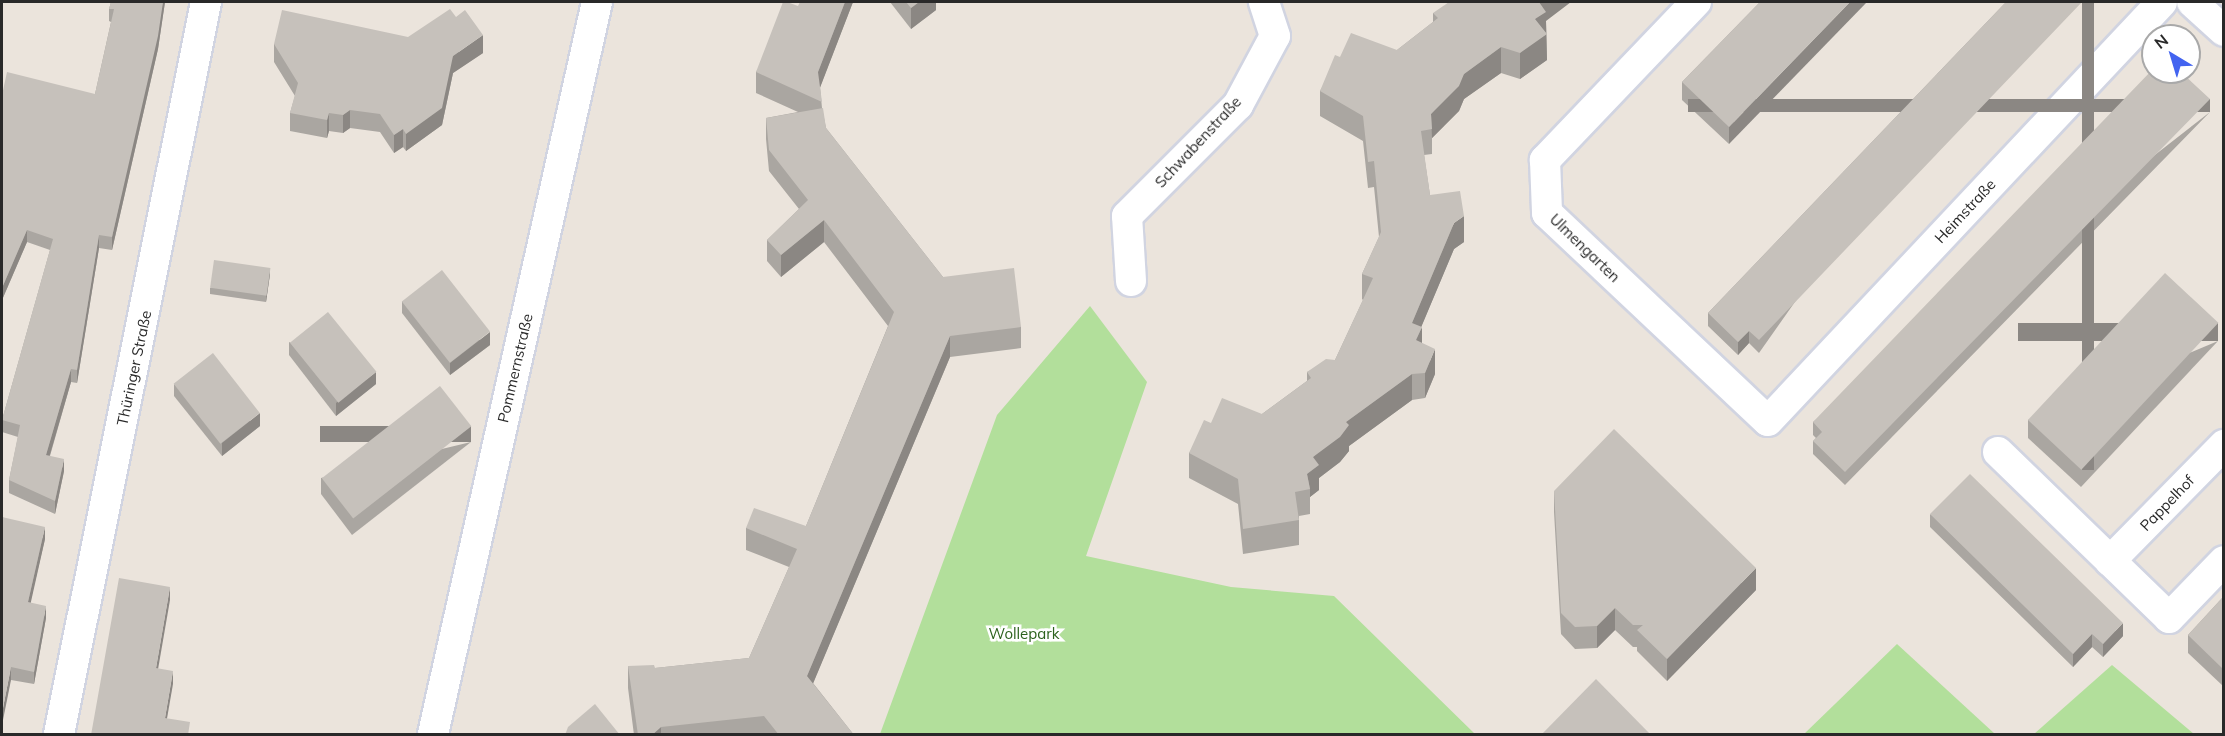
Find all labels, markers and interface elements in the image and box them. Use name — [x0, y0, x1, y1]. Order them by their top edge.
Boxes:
north arrow — [2141, 24, 2201, 84]
text: N — [2150, 30, 2172, 53]
street label: Schwabenstraße — [1151, 93, 1245, 191]
street label: Heimstraße — [1931, 175, 1999, 247]
street label: Ulmengarten — [1546, 210, 1624, 286]
street label: Thüringer Straße — [113, 309, 155, 427]
street label: Pommernstraße — [494, 312, 536, 424]
street label: Pappelhof — [2136, 471, 2198, 535]
park label: Wollepark — [989, 625, 1059, 643]

